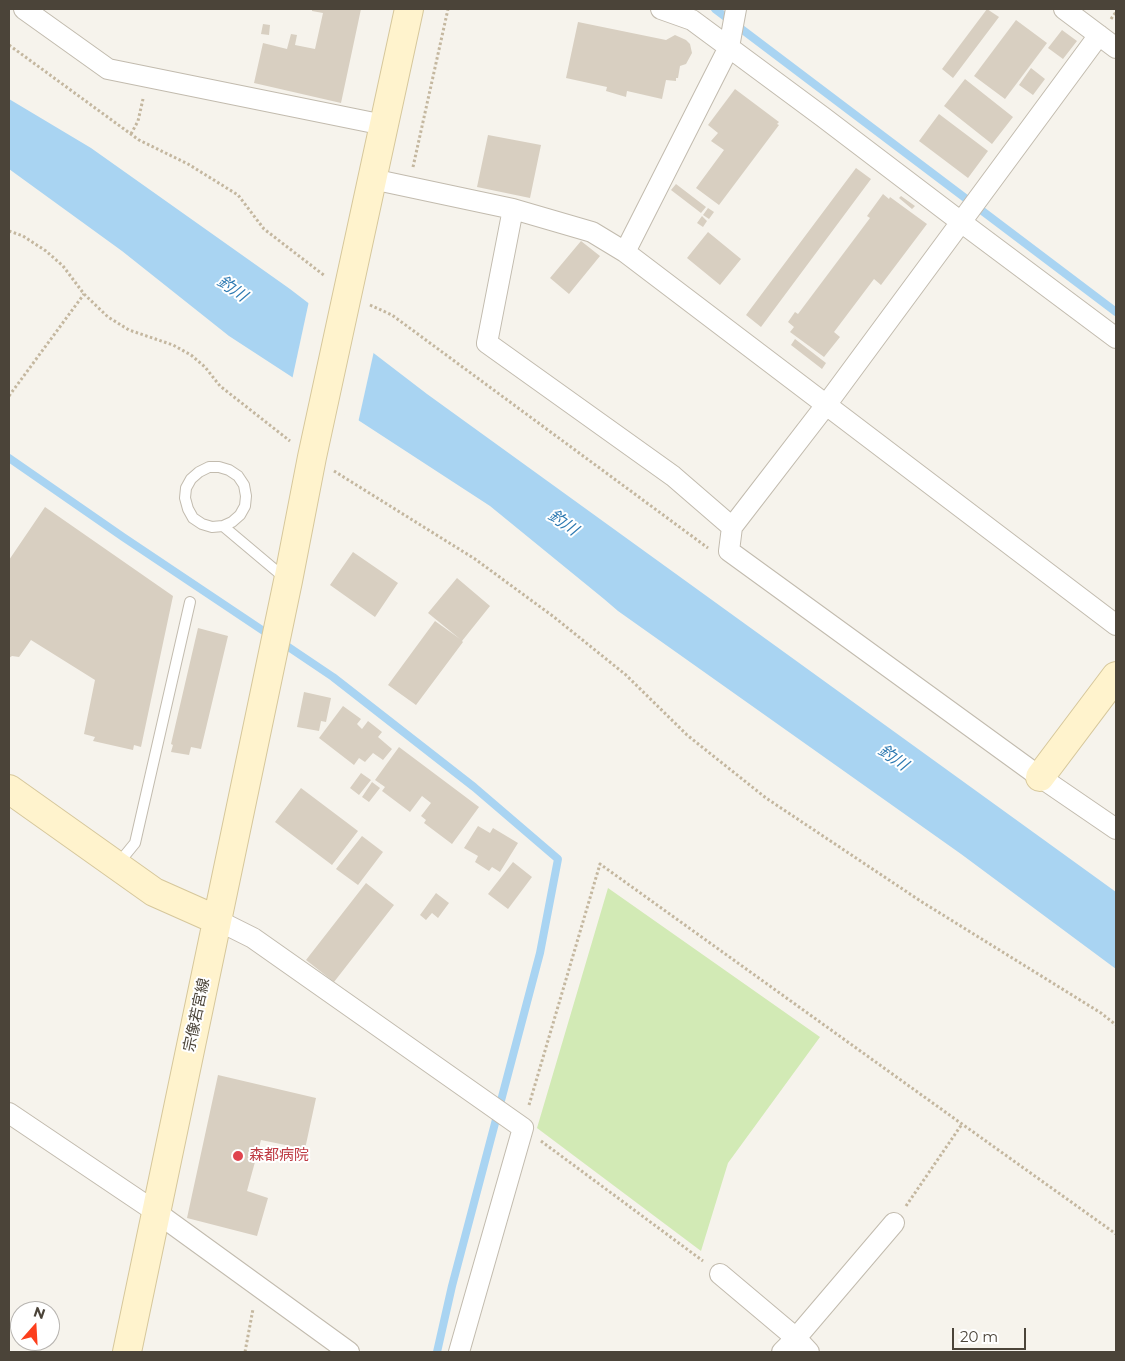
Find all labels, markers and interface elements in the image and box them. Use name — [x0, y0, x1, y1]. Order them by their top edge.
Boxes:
water label: 釣川 — [213, 272, 251, 306]
water label: 釣川 — [544, 506, 582, 540]
water label: 釣川 — [874, 741, 912, 775]
street label: 宗像若宮線 — [180, 976, 214, 1054]
place label: 森都病院 — [249, 1147, 309, 1165]
marker: 森都病院 — [231, 1149, 245, 1163]
north arrow — [10, 1301, 60, 1351]
text: N — [31, 1302, 48, 1323]
scale bar — [955, 1318, 1029, 1350]
text: 20 m — [960, 1327, 998, 1346]

